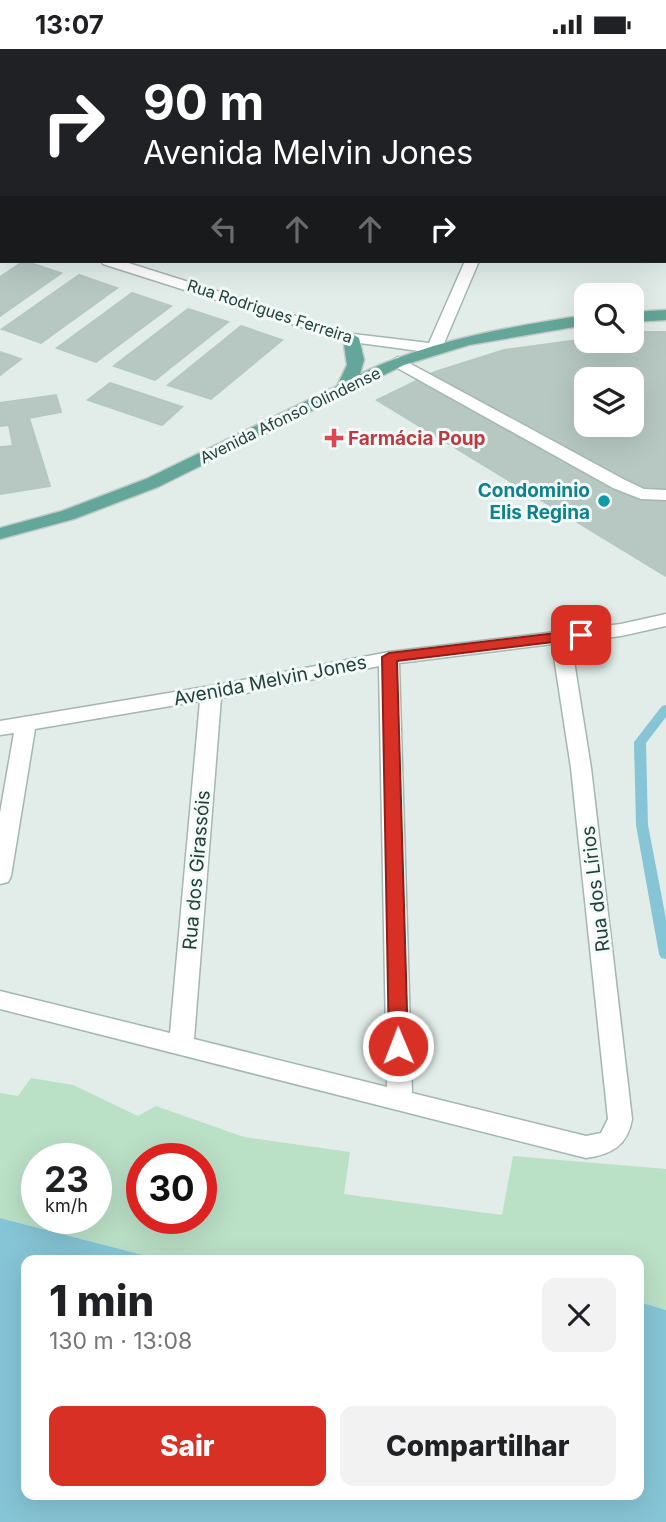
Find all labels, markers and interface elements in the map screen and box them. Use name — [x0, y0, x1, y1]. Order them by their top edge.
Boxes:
text: 13:07 — [35, 9, 104, 40]
text: 90 m — [143, 73, 264, 132]
icon: right — [28, 77, 119, 168]
text: Avenida Melvin Jones — [143, 133, 473, 172]
icon: left — [205, 210, 243, 248]
icon: ahead — [278, 210, 316, 248]
icon: ahead — [351, 210, 389, 248]
icon: right — [424, 210, 462, 248]
street label: Rua Rodrigues Ferreira — [185, 275, 355, 347]
map controls — [574, 283, 644, 437]
button: search — [574, 283, 644, 353]
street label: Avenida Afonso Olindense — [196, 363, 384, 467]
button: layers — [574, 367, 644, 437]
place label: Farmácia Poup — [348, 427, 486, 450]
marker: Farmácia Poup — [326, 430, 342, 446]
place label: Condominio Elis Regina — [478, 479, 590, 524]
marker: Condominio Elis Regina — [596, 493, 612, 509]
pin — [551, 605, 611, 665]
icon: arrive — [562, 616, 600, 654]
street label: Avenida Melvin Jones — [172, 650, 369, 710]
street label: Rua dos Girassóis — [178, 789, 215, 951]
street label: Rua dos Lírios — [576, 825, 615, 953]
position arrow — [361, 1009, 435, 1083]
speed limit sign: 30 — [126, 1143, 217, 1234]
text: 23 — [44, 1158, 89, 1200]
text: km/h — [45, 1195, 88, 1216]
text: 1 min — [49, 1275, 154, 1326]
button: close — [542, 1278, 616, 1352]
text: 130 m · 13:08 — [49, 1327, 192, 1355]
button: Sair — [49, 1406, 326, 1486]
button: Compartilhar — [340, 1406, 616, 1486]

